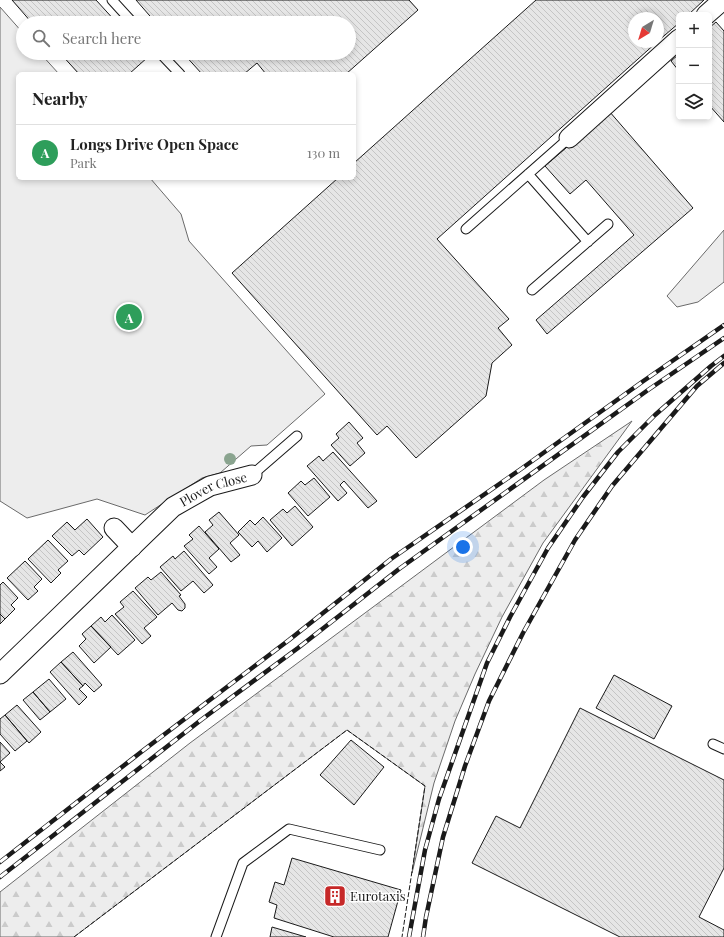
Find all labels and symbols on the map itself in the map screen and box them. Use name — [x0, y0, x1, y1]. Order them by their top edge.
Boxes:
north arrow — [628, 12, 664, 48]
pin: A — [116, 302, 142, 332]
street label: Plover Close — [176, 468, 249, 510]
your location — [453, 537, 473, 557]
building icon: Eurotaxis — [322, 883, 348, 909]
place label: Eurotaxis — [350, 887, 406, 904]

